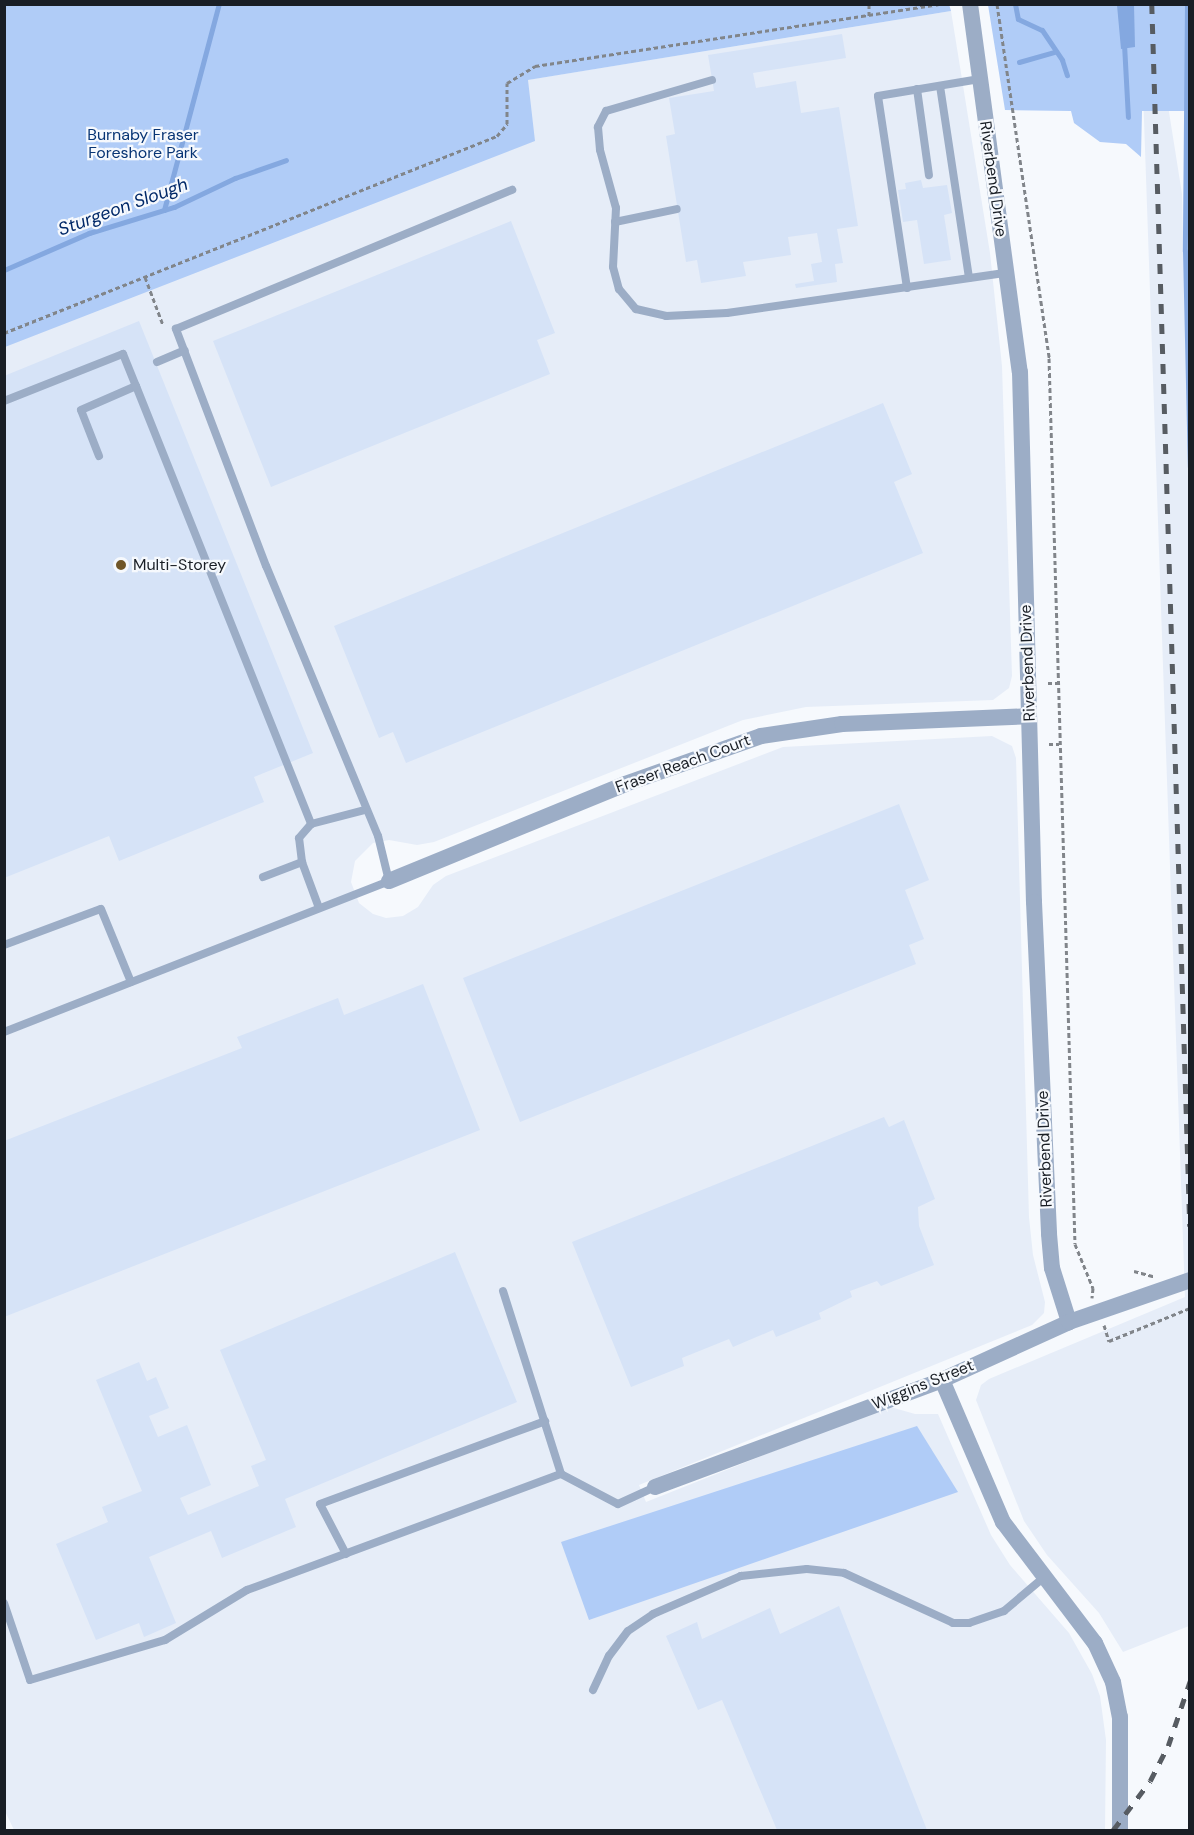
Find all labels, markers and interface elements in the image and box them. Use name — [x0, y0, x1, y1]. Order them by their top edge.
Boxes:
street label: Riverbend Drive — [975, 120, 1011, 238]
park label: Burnaby Fraser Foreshore Park — [87, 125, 199, 163]
water label: Sturgeon Slough — [55, 174, 191, 240]
place label: Multi-Storey — [133, 555, 226, 575]
marker: Multi-Storey — [114, 558, 128, 572]
street label: Riverbend Drive — [1016, 604, 1040, 722]
street label: Fraser Reach Court — [613, 731, 753, 797]
street label: Riverbend Drive — [1033, 1090, 1057, 1208]
street label: Wiggins Street — [869, 1356, 977, 1414]

